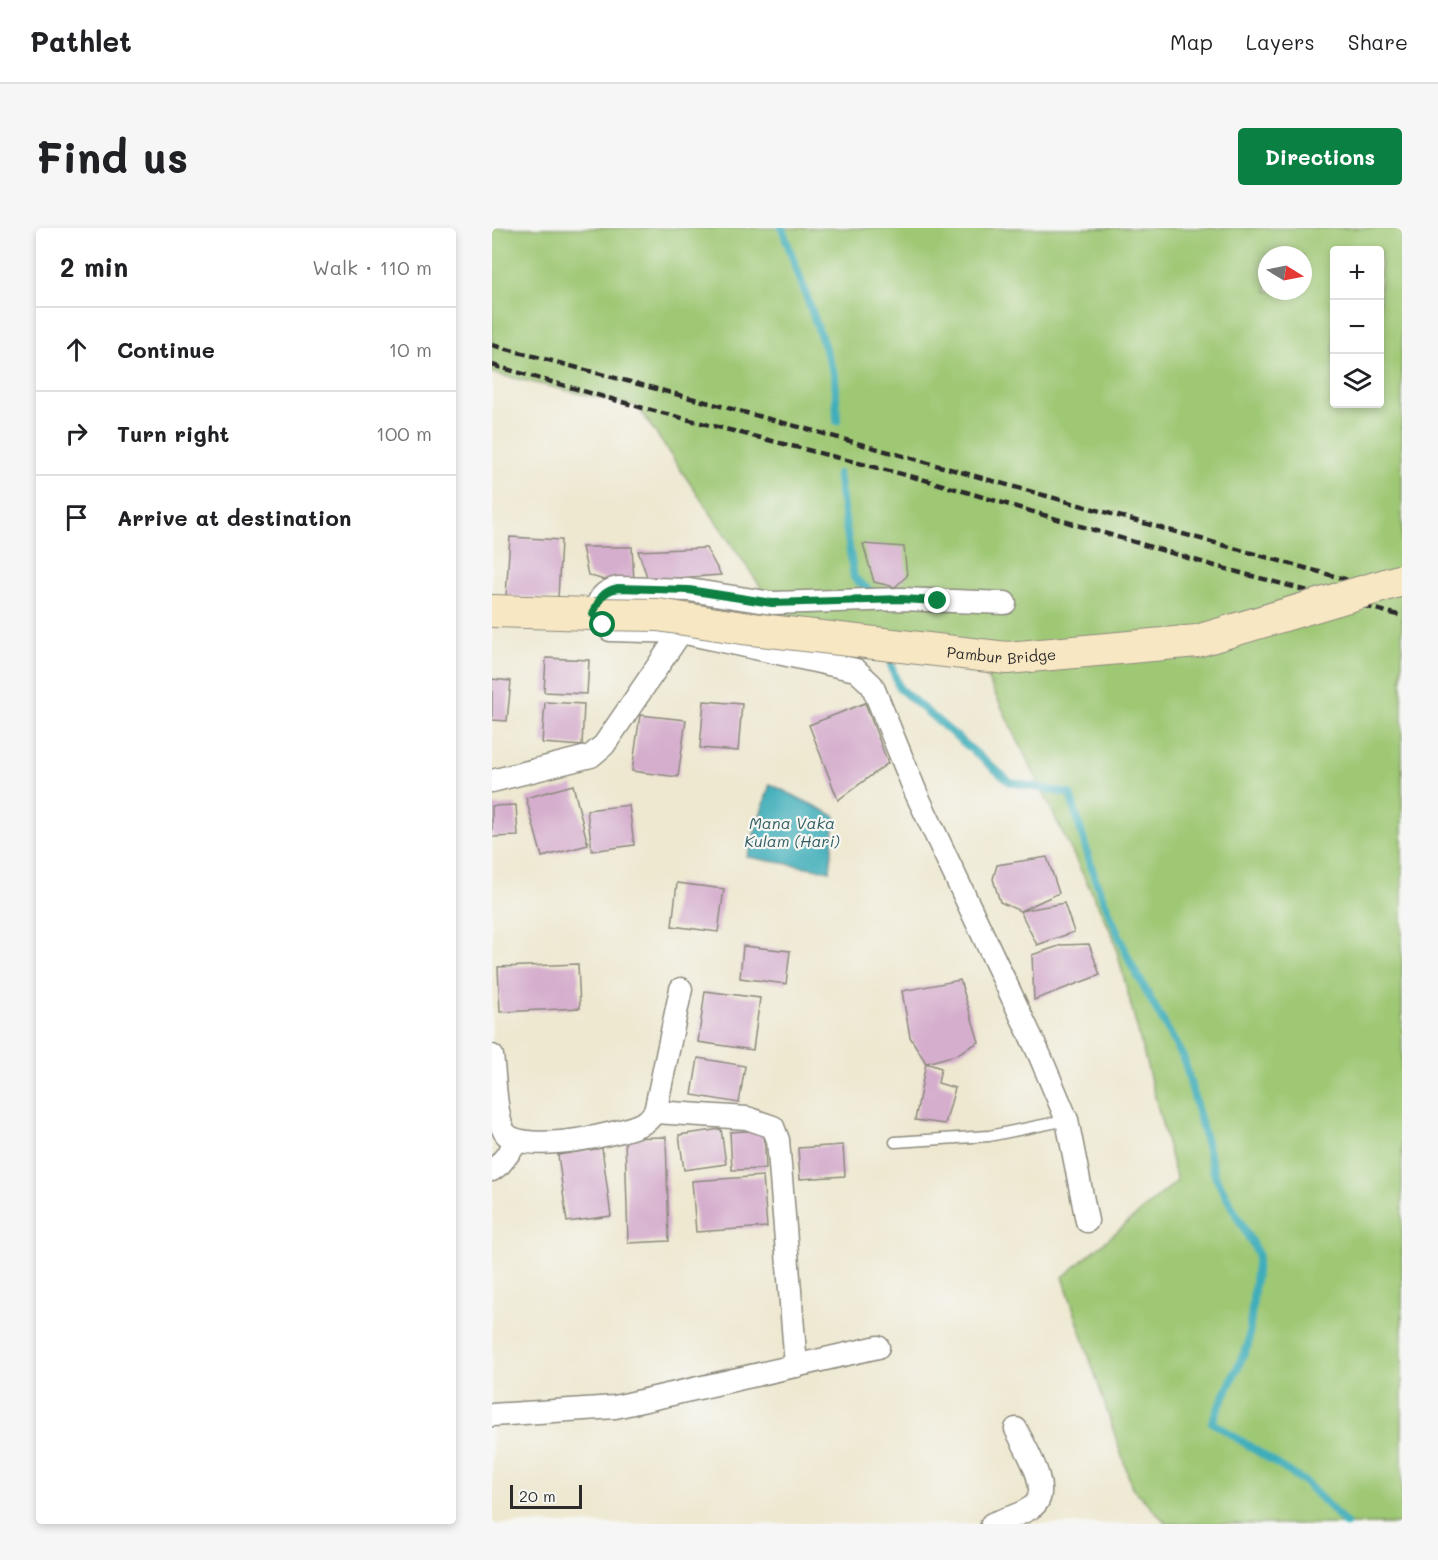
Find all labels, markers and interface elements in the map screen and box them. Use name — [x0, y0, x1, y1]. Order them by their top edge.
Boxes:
text: Pathlet — [30, 23, 132, 59]
text: Map — [1170, 28, 1213, 55]
text: Layers — [1246, 28, 1315, 55]
text: Share — [1348, 28, 1408, 55]
button: Directions — [1238, 128, 1402, 185]
text: Find us — [36, 129, 188, 184]
north arrow — [1258, 246, 1312, 300]
map controls — [1330, 246, 1384, 408]
button: + — [1330, 246, 1384, 300]
text: 2 min — [60, 250, 128, 284]
text: Walk · 110 m — [312, 254, 432, 280]
button: − — [1330, 300, 1384, 354]
icon: ahead — [60, 333, 93, 366]
text: Continue — [117, 335, 215, 364]
text: 10 m — [388, 336, 432, 362]
button: layers — [1330, 354, 1384, 408]
icon: right — [60, 417, 93, 450]
text: Turn right — [117, 419, 229, 448]
text: 100 m — [376, 420, 432, 446]
icon: arrive — [60, 501, 93, 534]
text: Arrive at destination — [117, 503, 352, 532]
route end — [924, 587, 950, 613]
route start — [589, 611, 615, 637]
street label: Pambur Bridge — [946, 641, 1057, 668]
water label: Mana Vaka Kulam (Hari) — [744, 812, 840, 851]
scale bar — [510, 1482, 582, 1510]
text: 20 m — [519, 1485, 556, 1506]

